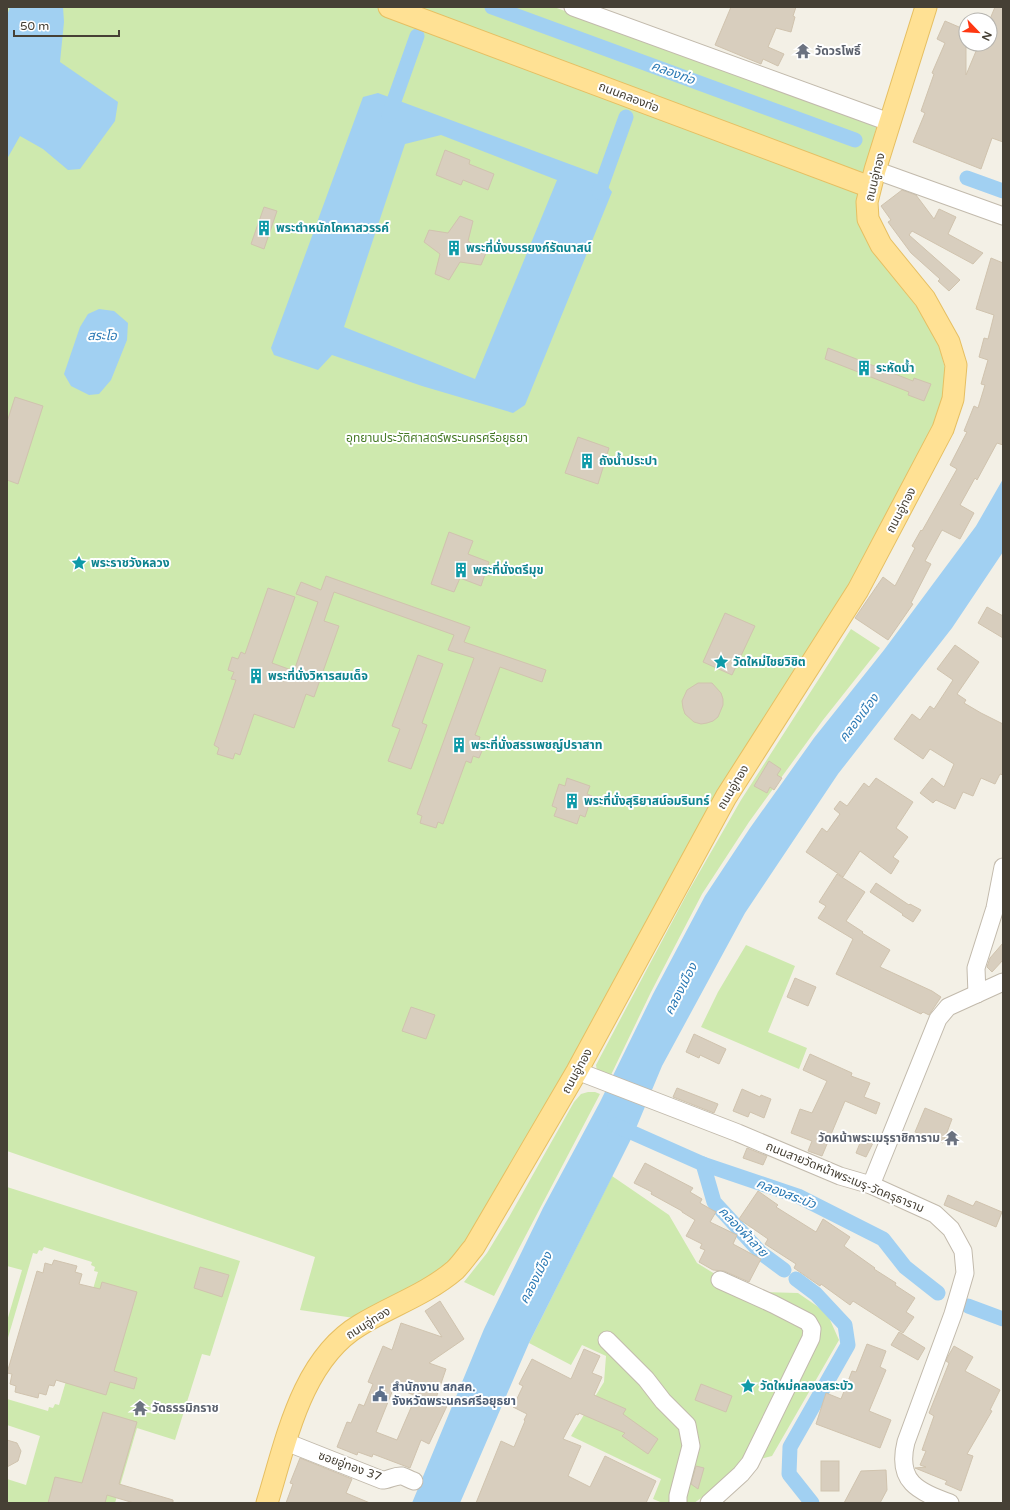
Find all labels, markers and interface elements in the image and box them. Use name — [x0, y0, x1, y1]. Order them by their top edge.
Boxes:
scale bar — [14, 12, 119, 38]
north arrow — [958, 12, 998, 52]
text: 50 m — [20, 19, 49, 33]
text: N — [979, 29, 994, 43]
temple icon: วัดวรโพธิ์ — [794, 42, 812, 60]
place label: วัดวรโพธิ์ — [815, 43, 862, 58]
water label: คลองท่อ — [649, 58, 697, 88]
street label: ถนนคลองท่อ — [597, 79, 661, 115]
street label: ถนนอู่ทอง — [862, 151, 888, 203]
building icon: พระตำหนักโคหาสวรรค์ — [255, 219, 273, 237]
place label: พระตำหนักโคหาสวรรค์ — [276, 221, 389, 235]
building icon: พระที่นั่งบรรยงก์รัตนาสน์ — [445, 239, 463, 257]
place label: พระที่นั่งบรรยงก์รัตนาสน์ — [466, 239, 591, 255]
water label: สระโอ — [87, 328, 117, 344]
building icon: ระหัดน้ำ — [855, 359, 873, 377]
place label: ระหัดน้ำ — [876, 359, 915, 375]
park label: อุทยานประวัติศาสตร์พระนครศรีอยุธยา — [346, 431, 528, 445]
building icon: ถังน้ำประปา — [578, 452, 596, 470]
place label: ถังน้ำประปา — [599, 452, 657, 468]
street label: ถนนอู่ทอง — [883, 485, 919, 535]
place icon: พระราชวังหลวง — [70, 554, 88, 572]
place label: พระราชวังหลวง — [91, 556, 170, 570]
building icon: พระที่นั่งตรีมุข — [452, 561, 470, 579]
place label: พระที่นั่งตรีมุข — [473, 561, 544, 577]
place icon: วัดใหม่ไชยวิชิต — [712, 653, 730, 671]
place label: วัดใหม่ไชยวิชิต — [733, 655, 806, 669]
building icon: พระที่นั่งวิหารสมเด็จ — [247, 667, 265, 685]
place label: พระที่นั่งวิหารสมเด็จ — [268, 667, 368, 683]
water label: คลองเมือง — [836, 690, 883, 745]
building icon: พระที่นั่งสรรเพชญ์ปราสาท — [450, 736, 468, 754]
place label: พระที่นั่งสรรเพชญ์ปราสาท — [471, 736, 603, 752]
street label: ถนนอู่ทอง — [714, 762, 752, 812]
building icon: พระที่นั่งสุริยาสน์อมรินทร์ — [563, 792, 581, 810]
place label: พระที่นั่งสุริยาสน์อมรินทร์ — [584, 792, 710, 808]
water label: คลองเมือง — [661, 959, 701, 1018]
street label: ถนนอู่ทอง — [559, 1046, 595, 1096]
temple icon: วัดหน้าพระเมรุราชิการาม — [943, 1129, 961, 1147]
place label: วัดหน้าพระเมรุราชิการาม — [818, 1131, 940, 1145]
street label: ถนนสายวัดหน้าพระเมรุ-วัดครุธาราม — [764, 1139, 926, 1215]
water label: คลองสระบัว — [754, 1175, 818, 1213]
water label: คลองผ้าลาย — [715, 1203, 772, 1261]
water label: คลองเมือง — [516, 1248, 556, 1307]
street label: ถนนอู่ทอง — [343, 1304, 393, 1342]
place icon: วัดใหม่คลองสระบัว — [739, 1377, 757, 1395]
place label: วัดใหม่คลองสระบัว — [760, 1379, 853, 1393]
place label: สำนักงาน สกสค. จังหวัดพระนครศรีอยุธยา — [392, 1380, 516, 1408]
public building icon: สำนักงาน สกสค. จังหวัดพระนครศรีอยุธยา — [371, 1385, 389, 1403]
temple icon: วัดธรรมิกราช — [131, 1399, 149, 1417]
place label: วัดธรรมิกราช — [152, 1401, 219, 1415]
street label: ซอยอู่ทอง 37 — [316, 1448, 384, 1484]

